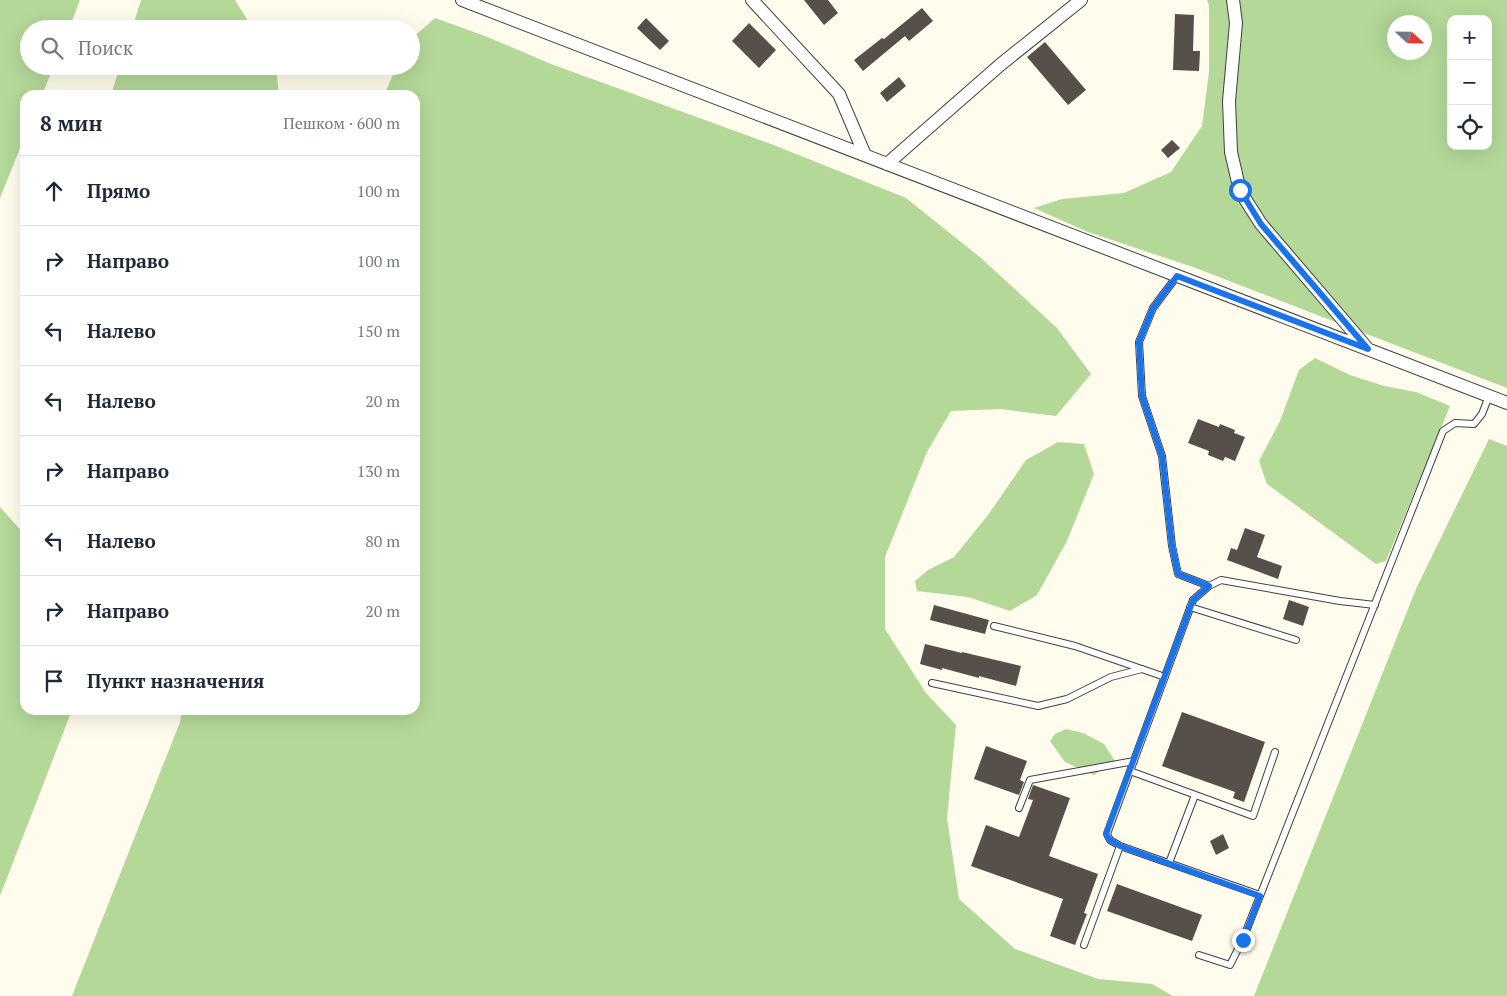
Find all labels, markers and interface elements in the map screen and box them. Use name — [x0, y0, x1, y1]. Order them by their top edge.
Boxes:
north arrow — [1387, 15, 1432, 60]
map controls — [1447, 15, 1492, 150]
button: + — [1447, 15, 1492, 60]
search box — [20, 20, 420, 75]
icon: search — [38, 34, 66, 62]
text: Поиск — [78, 35, 133, 60]
button: − — [1447, 60, 1492, 105]
button: locate — [1447, 105, 1492, 150]
text: 8 мин — [40, 109, 102, 137]
text: Пешком · 600 m — [283, 112, 400, 134]
icon: ahead — [40, 177, 68, 205]
text: Прямо — [87, 178, 150, 203]
route start — [1229, 179, 1252, 202]
text: 100 m — [357, 180, 400, 202]
icon: right — [40, 247, 68, 275]
text: Направо — [87, 248, 169, 273]
text: 100 m — [357, 250, 400, 272]
icon: left — [40, 317, 68, 345]
text: Налево — [87, 318, 156, 343]
text: 150 m — [357, 320, 400, 342]
icon: left — [40, 387, 68, 415]
text: Налево — [87, 388, 156, 413]
text: 20 m — [365, 390, 400, 412]
icon: right — [40, 457, 68, 485]
text: Направо — [87, 458, 169, 483]
text: 130 m — [357, 460, 400, 482]
icon: left — [40, 527, 68, 555]
text: Налево — [87, 528, 156, 553]
text: 80 m — [365, 530, 400, 552]
icon: right — [40, 597, 68, 625]
text: Направо — [87, 598, 169, 623]
text: 20 m — [365, 600, 400, 622]
icon: arrive — [40, 667, 68, 695]
text: Пункт назначения — [87, 668, 264, 693]
route end — [1232, 929, 1255, 952]

